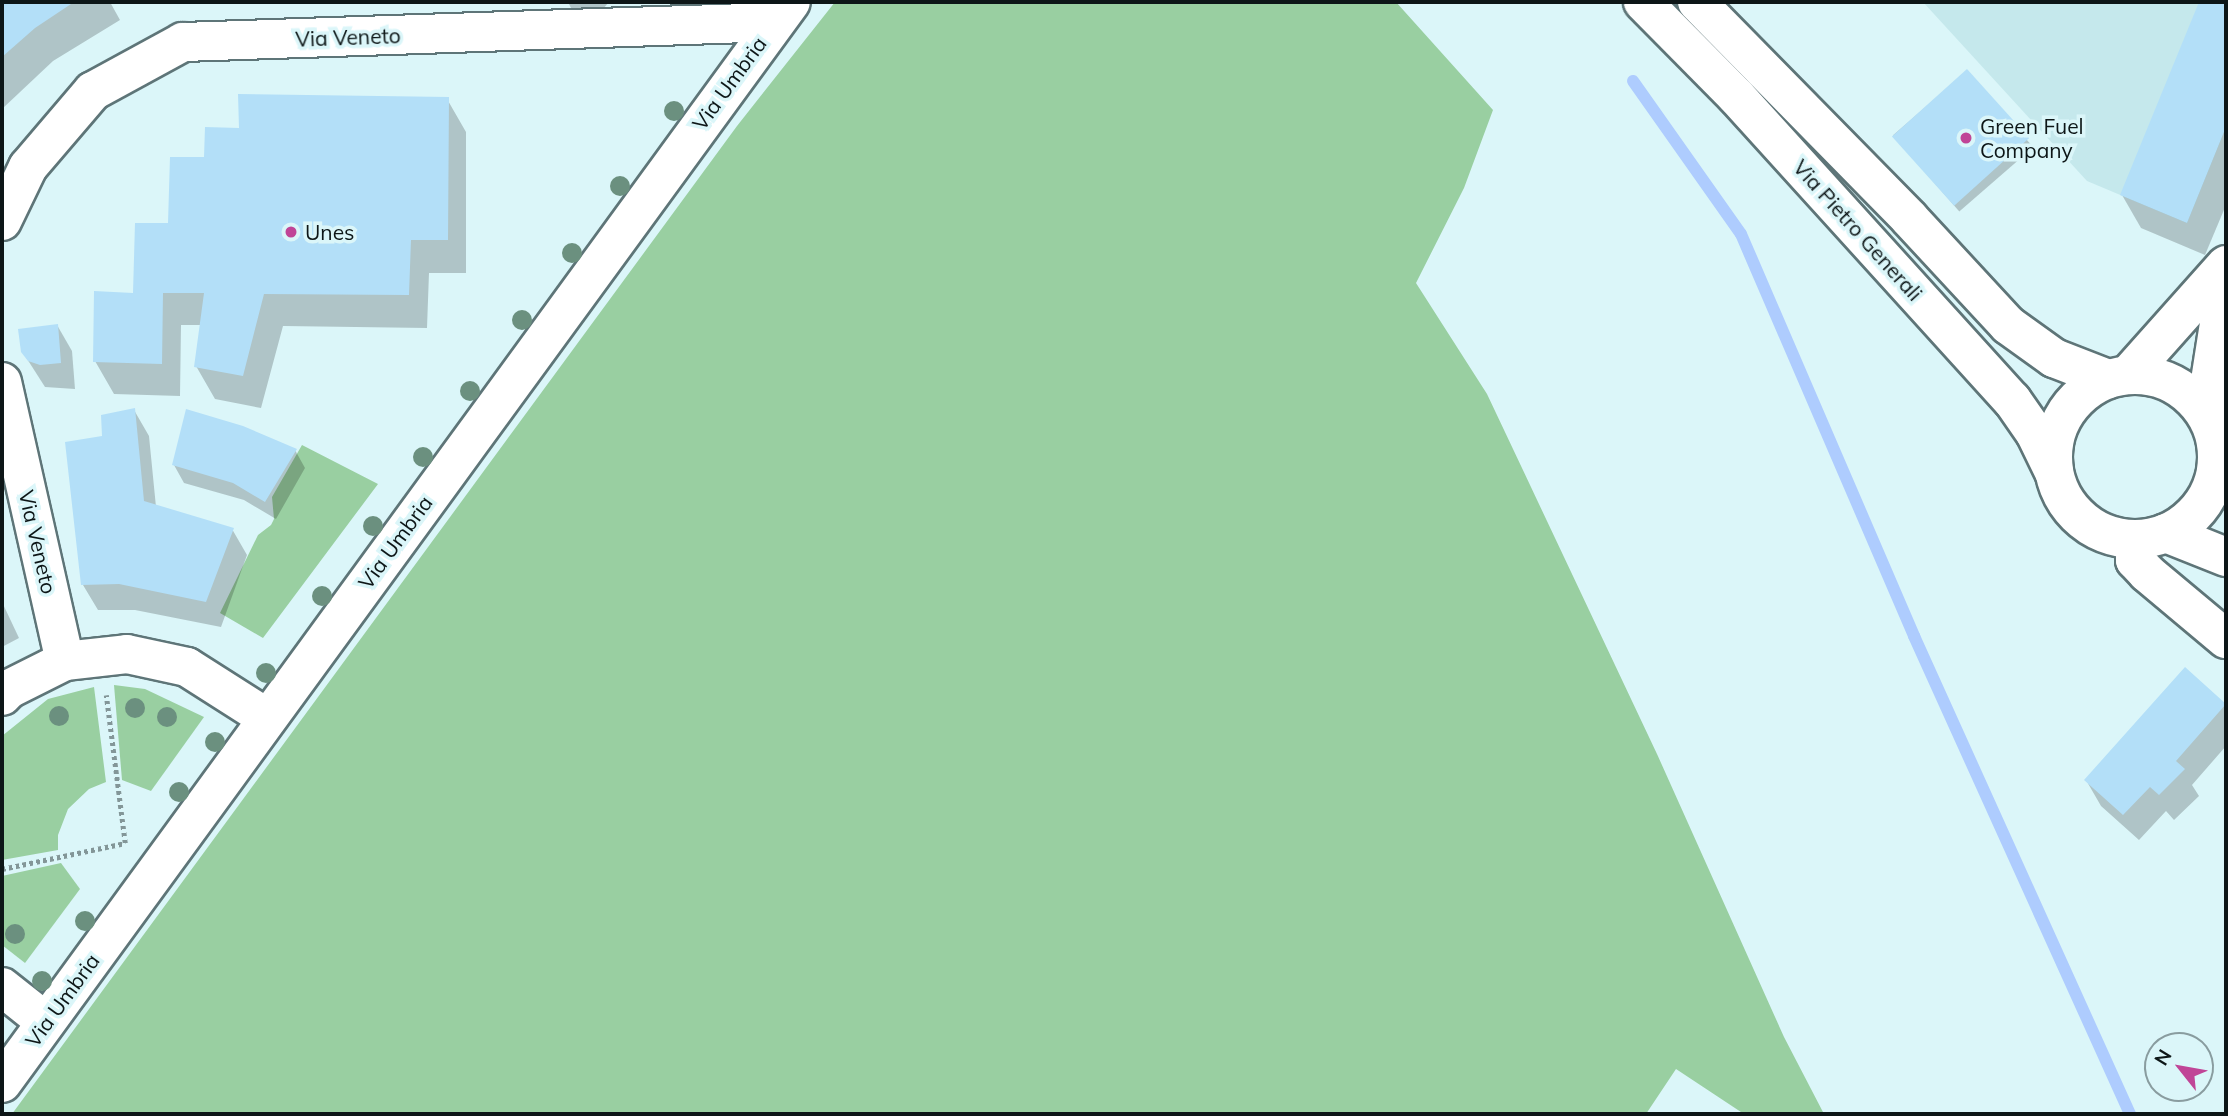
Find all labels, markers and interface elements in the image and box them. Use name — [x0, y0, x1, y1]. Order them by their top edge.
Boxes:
street label: Via Veneto — [295, 23, 401, 51]
street label: Via Umbria — [687, 31, 771, 135]
place label: Green Fuel Company — [1980, 113, 2084, 163]
marker: Green Fuel Company — [1958, 130, 1974, 146]
street label: Via Pietro Generali — [1788, 154, 1928, 306]
place label: Unes — [305, 219, 354, 245]
marker: Unes — [283, 224, 299, 240]
street label: Via Veneto — [14, 488, 62, 596]
street label: Via Umbria — [353, 490, 437, 594]
street label: Via Umbria — [20, 948, 104, 1052]
north arrow — [2144, 1032, 2214, 1102]
text: N — [2149, 1045, 2177, 1070]

